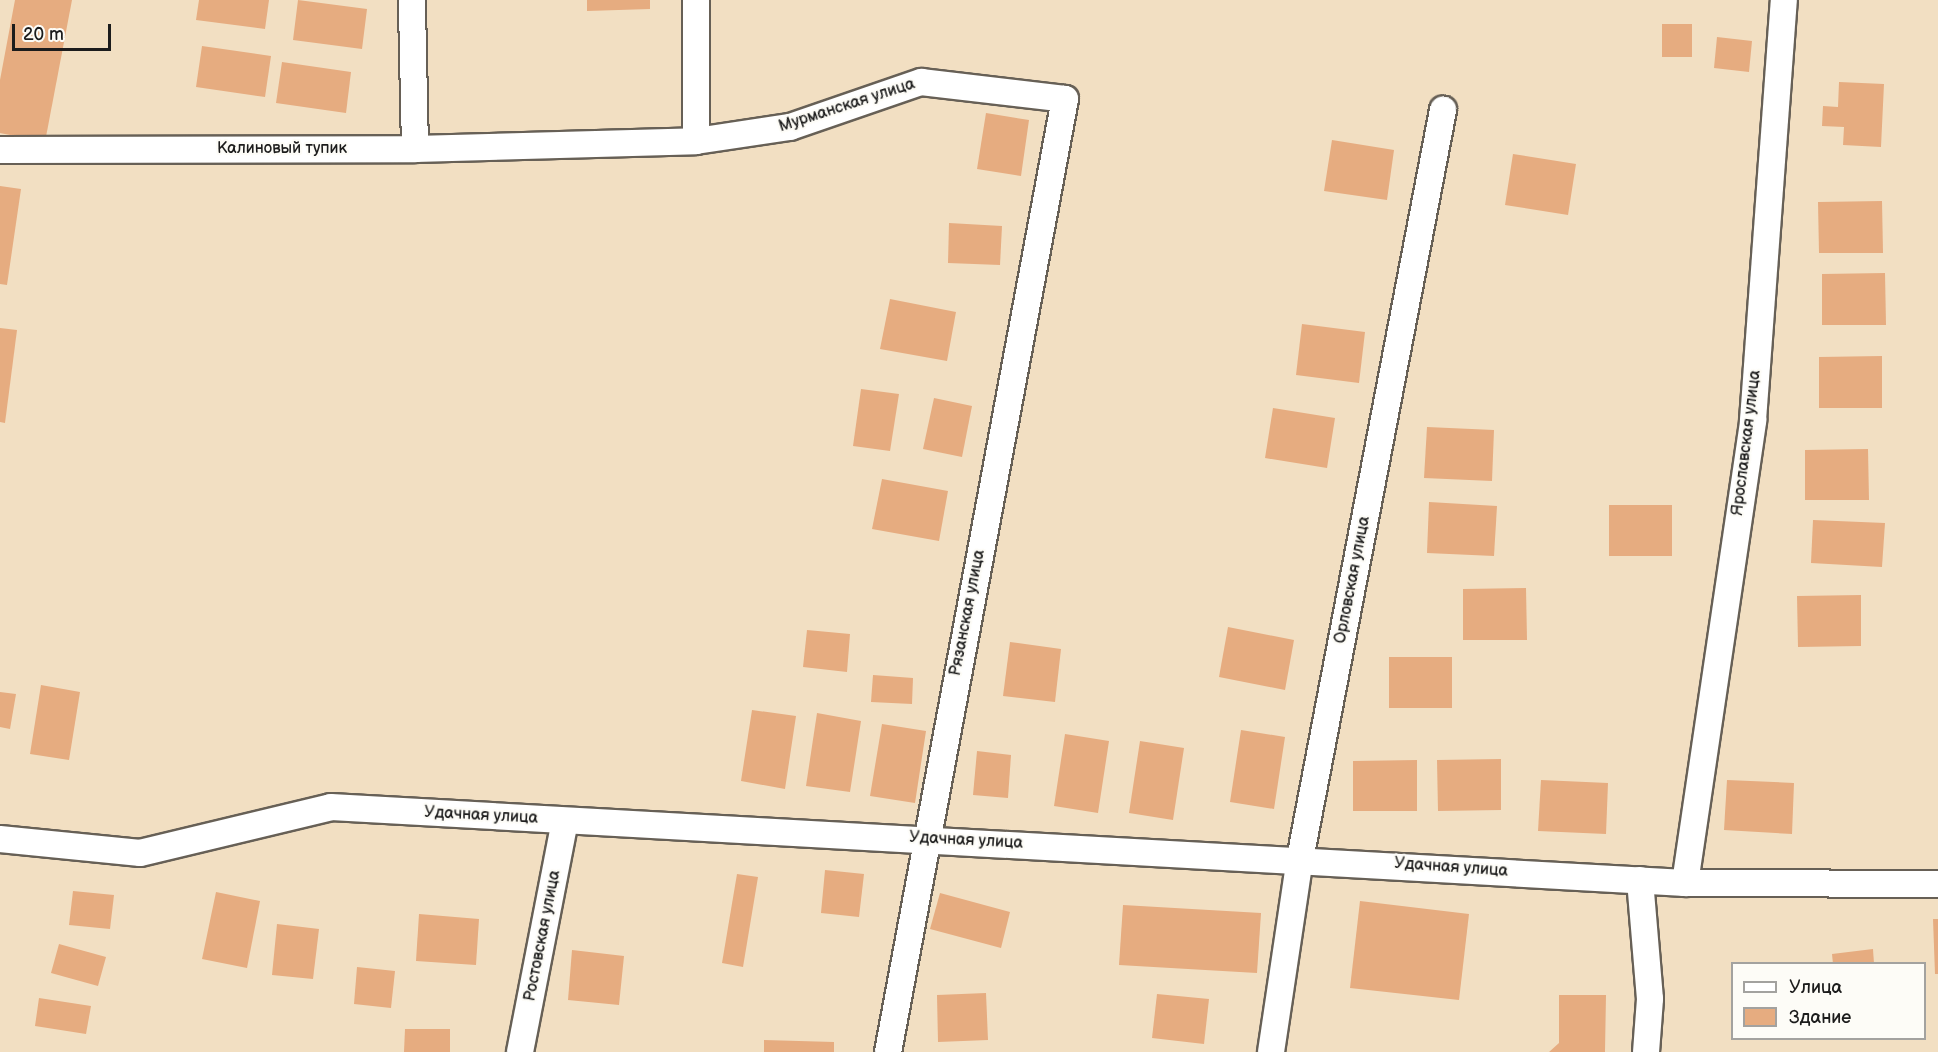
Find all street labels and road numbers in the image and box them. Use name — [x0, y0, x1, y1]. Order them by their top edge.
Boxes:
street label: Мурманская улица — [777, 75, 917, 137]
street label: Калиновый тупик — [217, 139, 347, 159]
street label: Ярославская улица — [1729, 369, 1765, 517]
street label: Орловская улица — [1331, 515, 1375, 645]
street label: Рязанская улица — [946, 548, 990, 678]
street label: Удачная улица — [424, 803, 538, 829]
street label: Удачная улица — [909, 828, 1023, 854]
street label: Удачная улица — [1394, 854, 1508, 882]
street label: Ростовская улица — [521, 869, 565, 1003]

